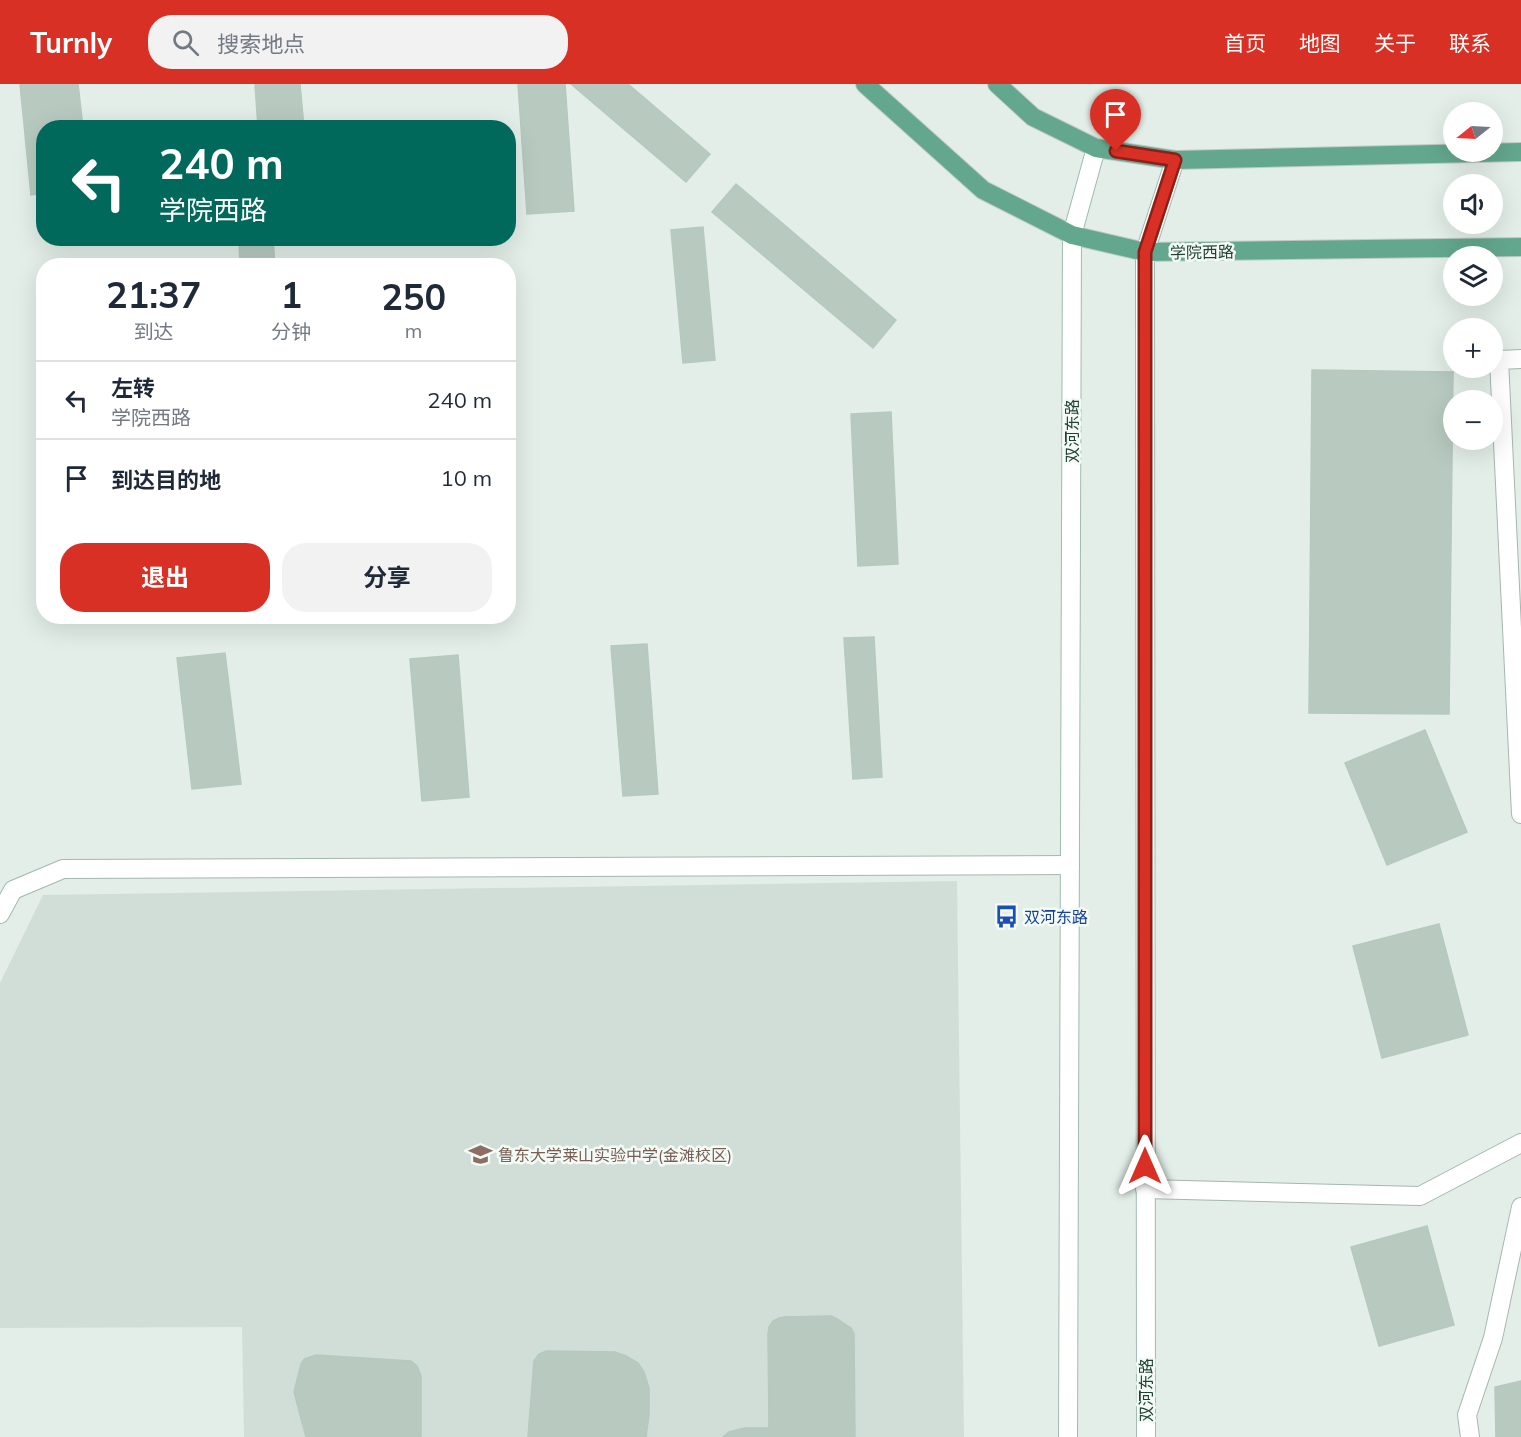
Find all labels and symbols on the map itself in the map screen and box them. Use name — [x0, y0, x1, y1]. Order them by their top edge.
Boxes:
pin — [1090, 89, 1141, 151]
north arrow — [1443, 102, 1503, 162]
street label: 学院西路 — [1170, 241, 1234, 263]
street label: 双河东路 — [1062, 399, 1082, 463]
bus stop icon: 双河东路 — [993, 904, 1019, 930]
place label: 双河东路 — [1024, 907, 1088, 927]
position arrow — [1113, 1134, 1177, 1198]
school or university icon: 鲁东大学莱山实验中学(金滩校区) — [467, 1142, 493, 1168]
place label: 鲁东大学莱山实验中学(金滩校区) — [498, 1145, 732, 1165]
street label: 双河东路 — [1136, 1358, 1156, 1422]

